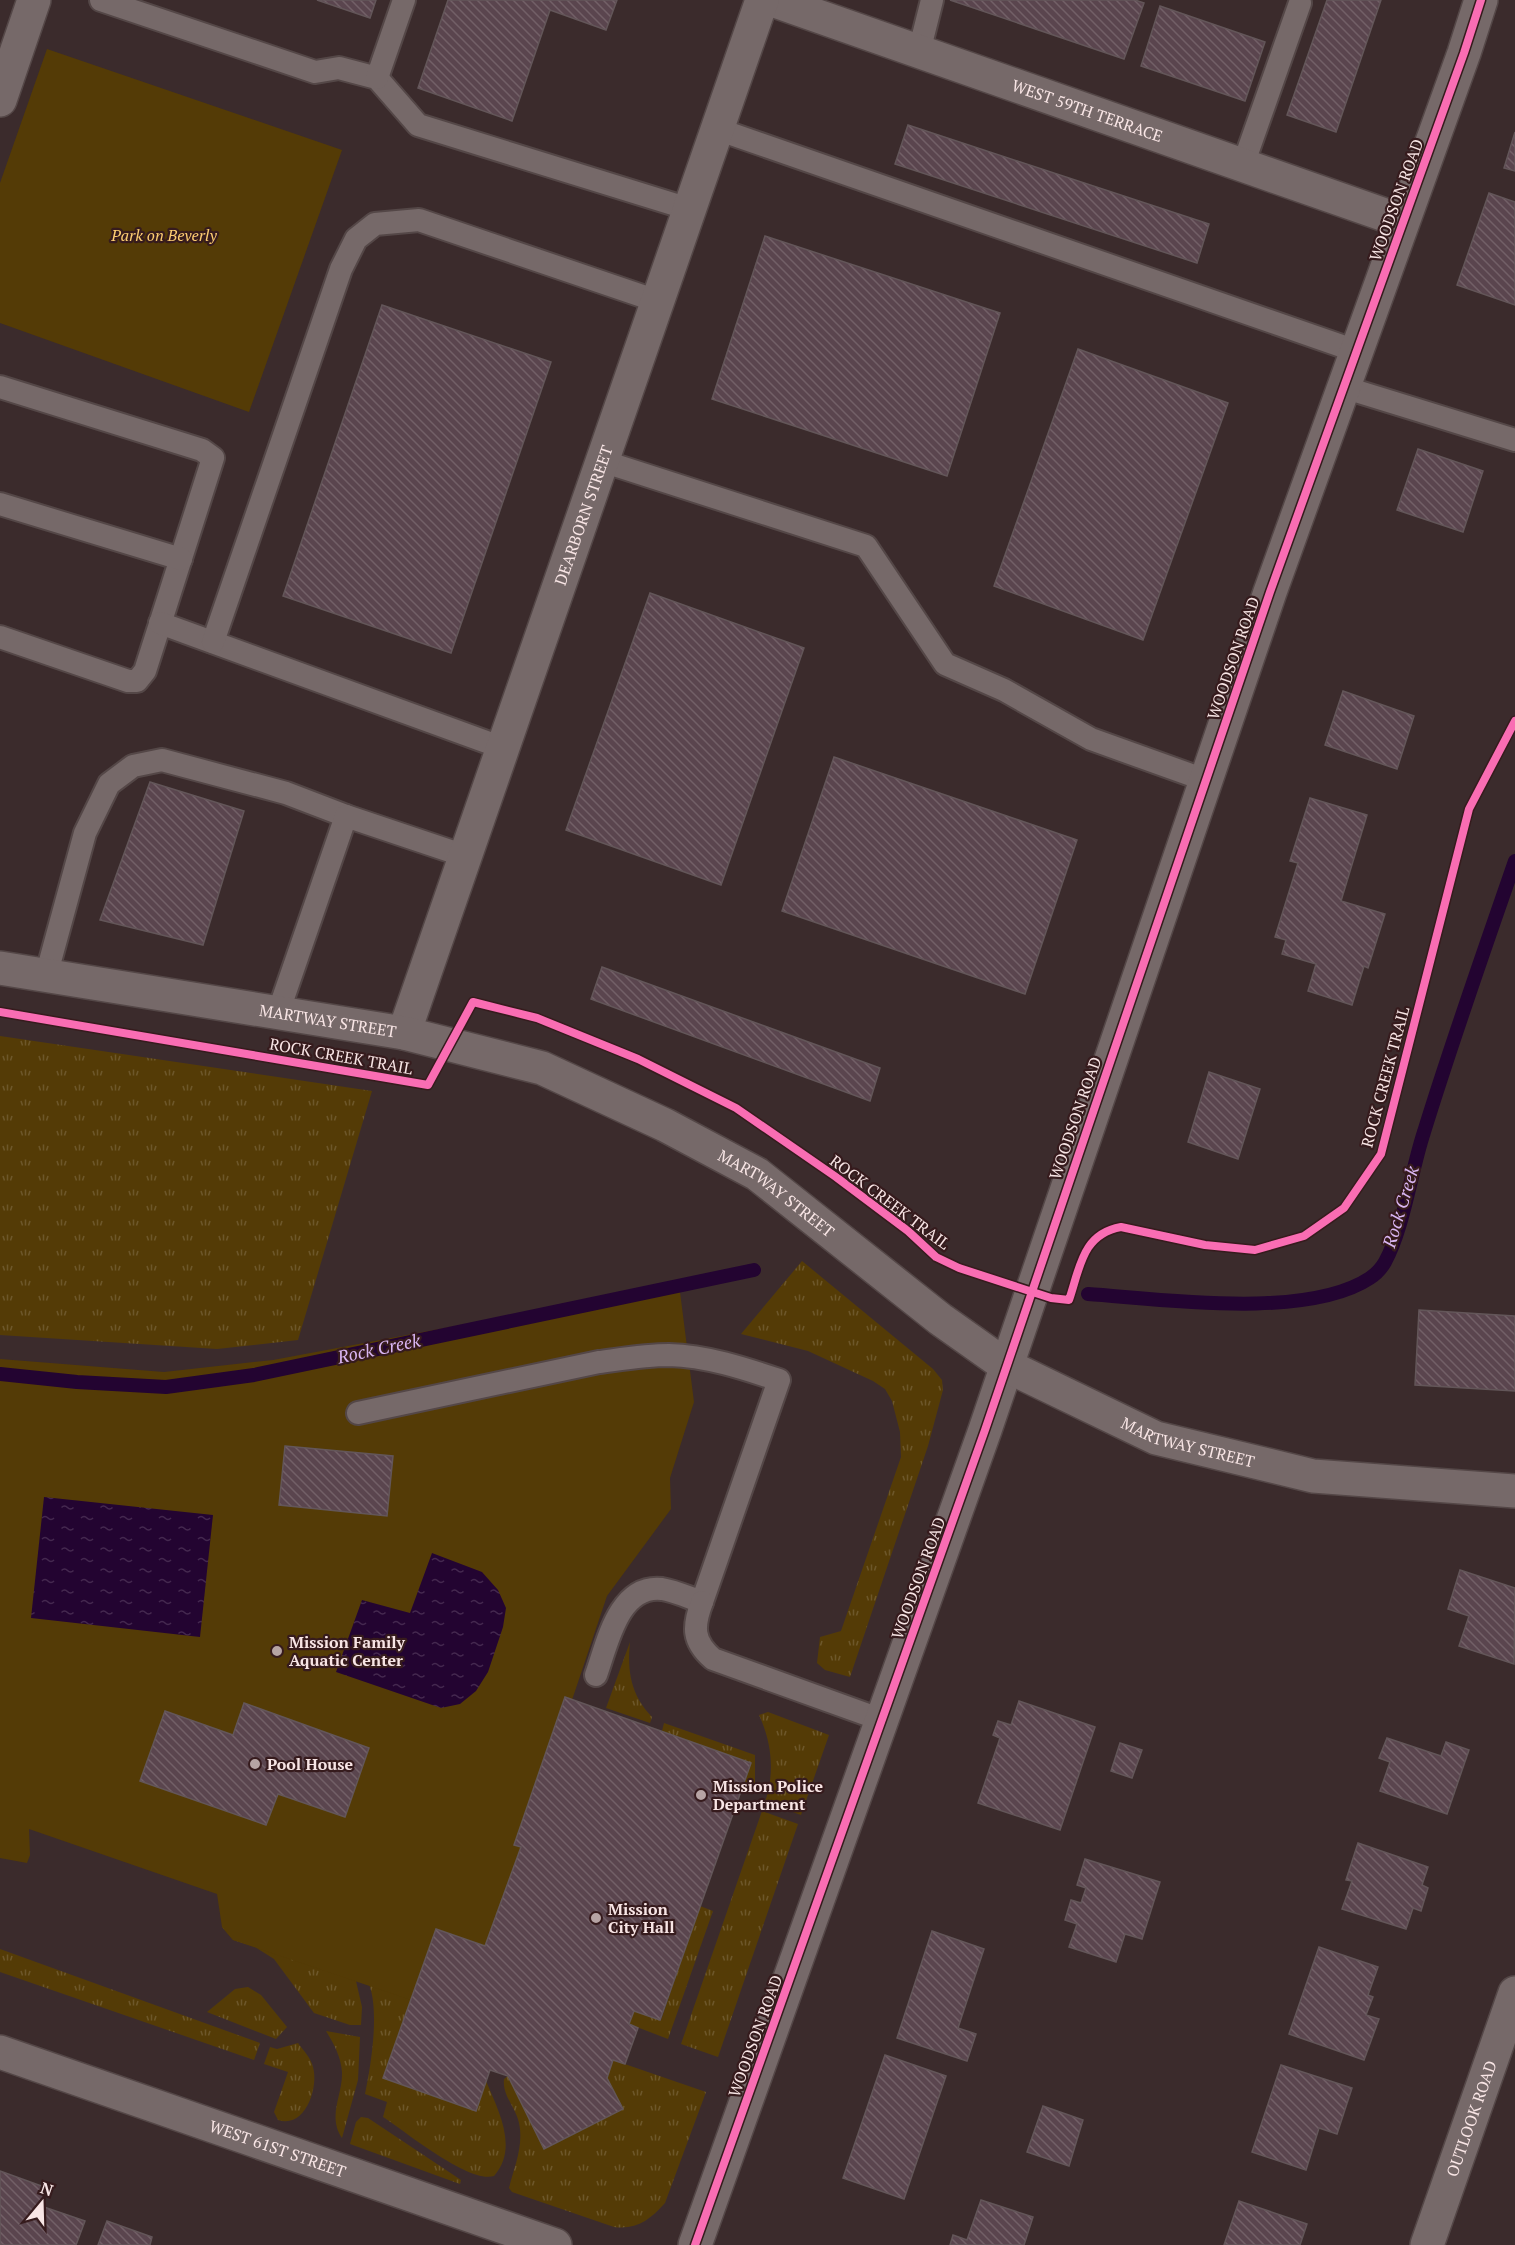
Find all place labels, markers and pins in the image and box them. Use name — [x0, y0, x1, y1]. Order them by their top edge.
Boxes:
place label: Mission Family Aquatic Center — [289, 1631, 406, 1671]
marker: Mission Family Aquatic Center — [270, 1644, 284, 1658]
place label: Pool House — [267, 1753, 353, 1775]
marker: Pool House — [248, 1757, 262, 1771]
place label: Mission Police Department — [713, 1775, 823, 1815]
marker: Mission Police Department — [694, 1788, 708, 1802]
place label: Mission City Hall — [608, 1898, 675, 1938]
marker: Mission City Hall — [589, 1911, 603, 1925]

